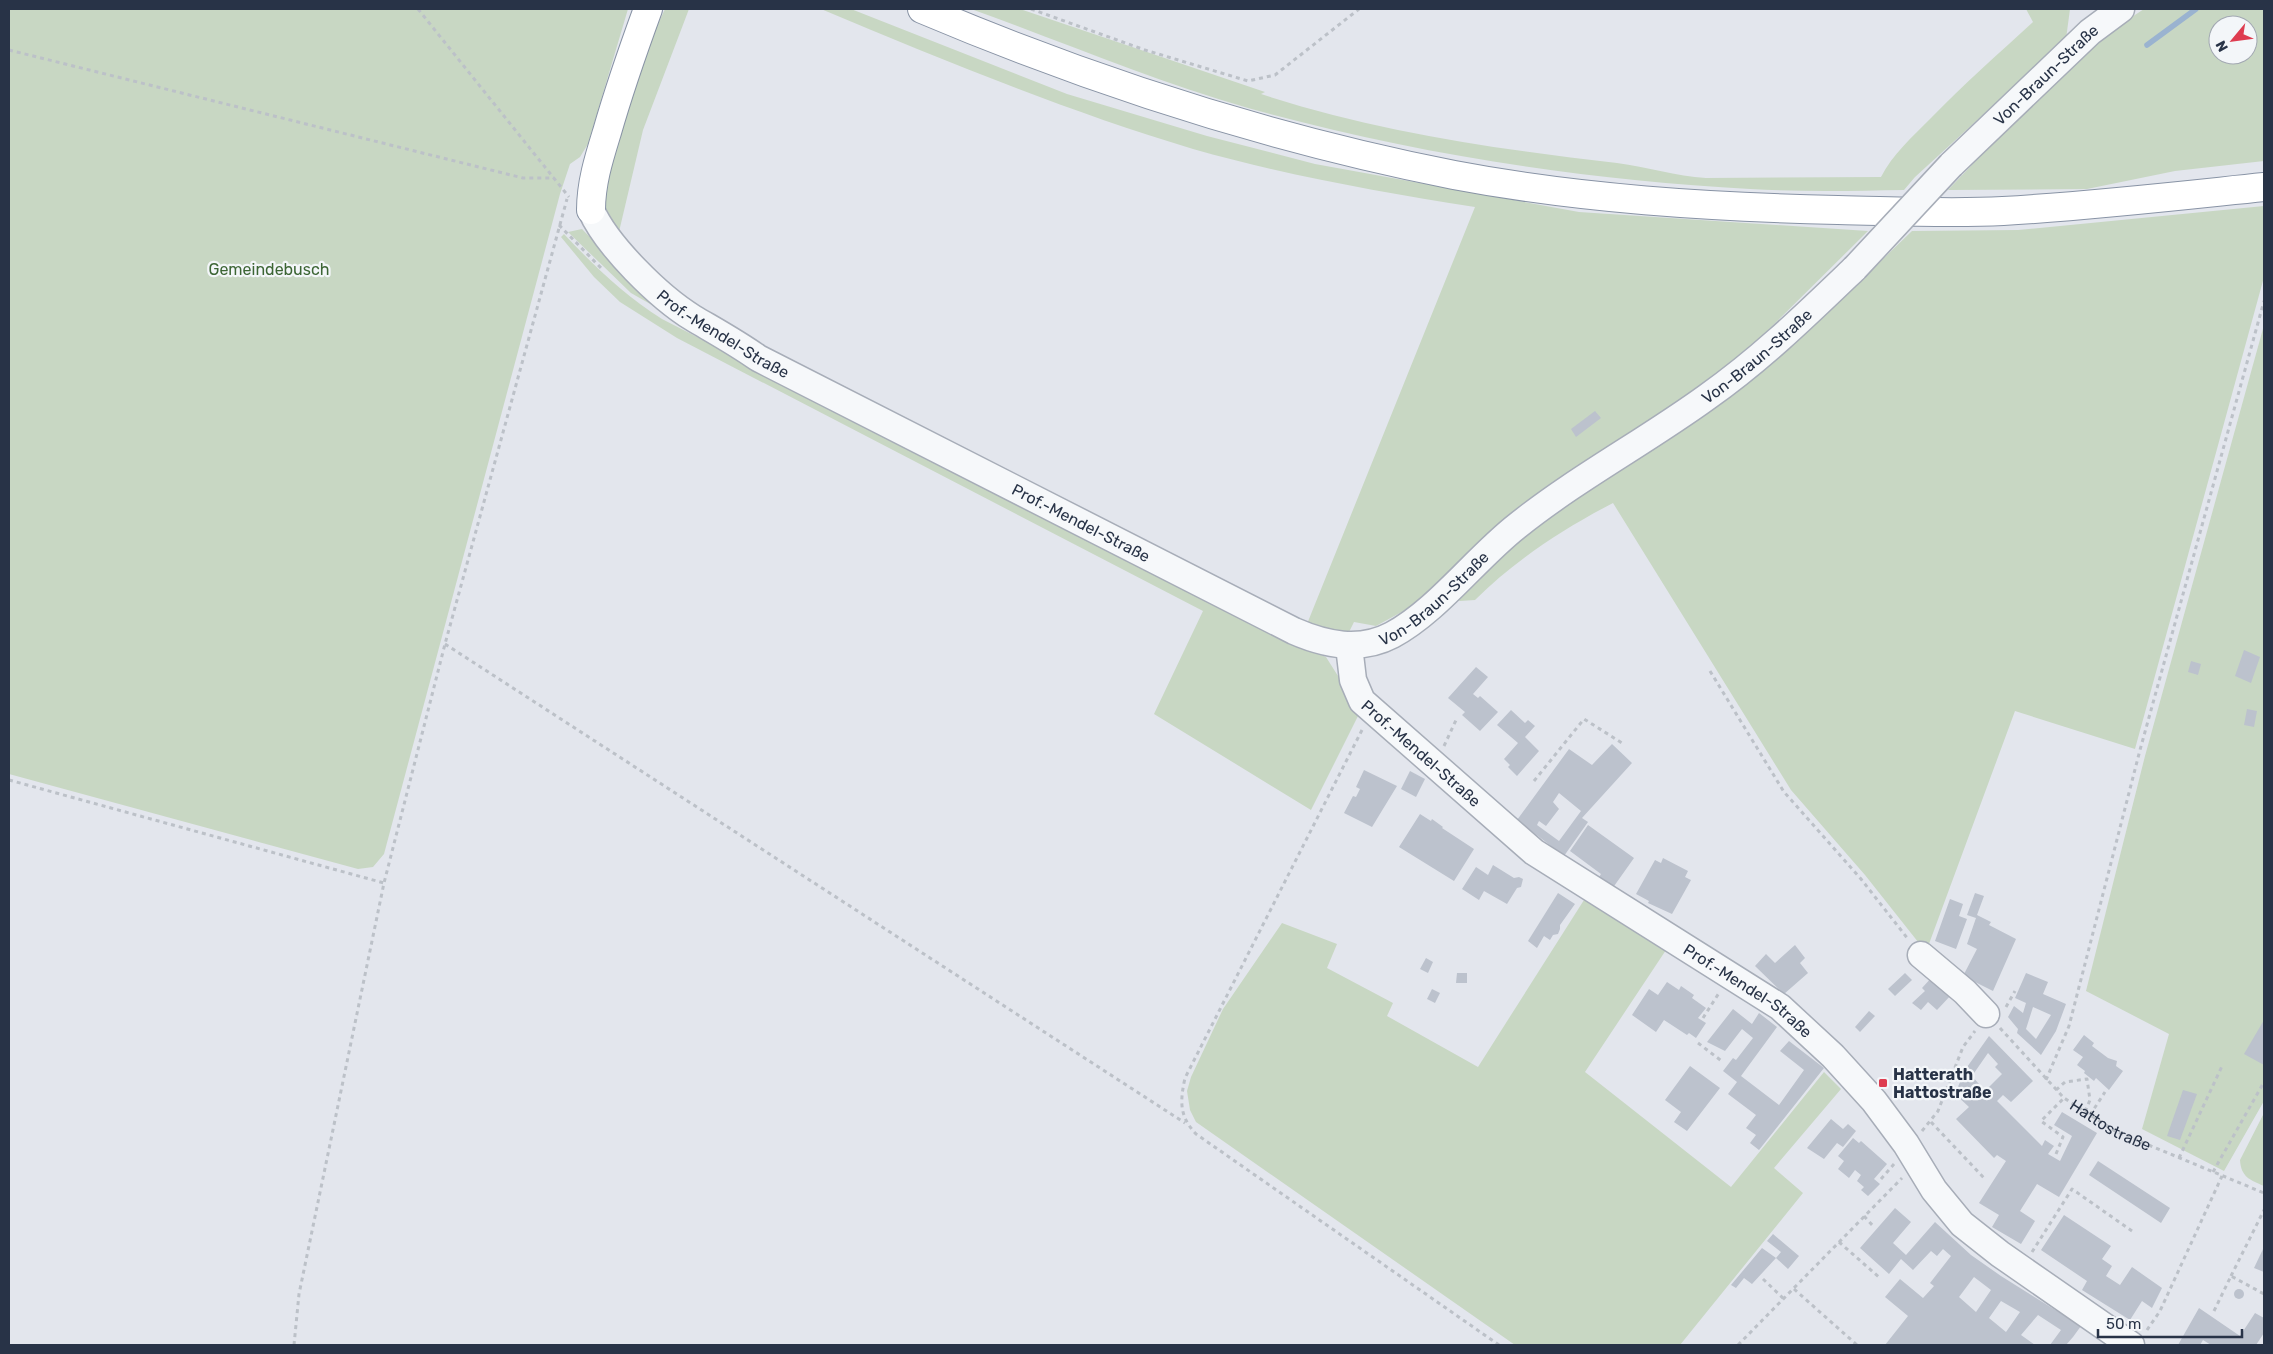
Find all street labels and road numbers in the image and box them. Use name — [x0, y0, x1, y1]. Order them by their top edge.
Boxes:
street label: Von-Braun-Straße — [1989, 20, 2102, 129]
street label: Prof.-Mendel-Straße — [653, 285, 792, 382]
street label: Von-Braun-Straße — [1698, 305, 1816, 407]
street label: Prof.-Mendel-Straße — [1009, 480, 1153, 566]
street label: Von-Braun-Straße — [1376, 547, 1492, 649]
street label: Prof.-Mendel-Straße — [1358, 696, 1485, 810]
street label: Prof.-Mendel-Straße — [1680, 939, 1816, 1041]
street label: Hattostraße — [2067, 1095, 2154, 1154]

